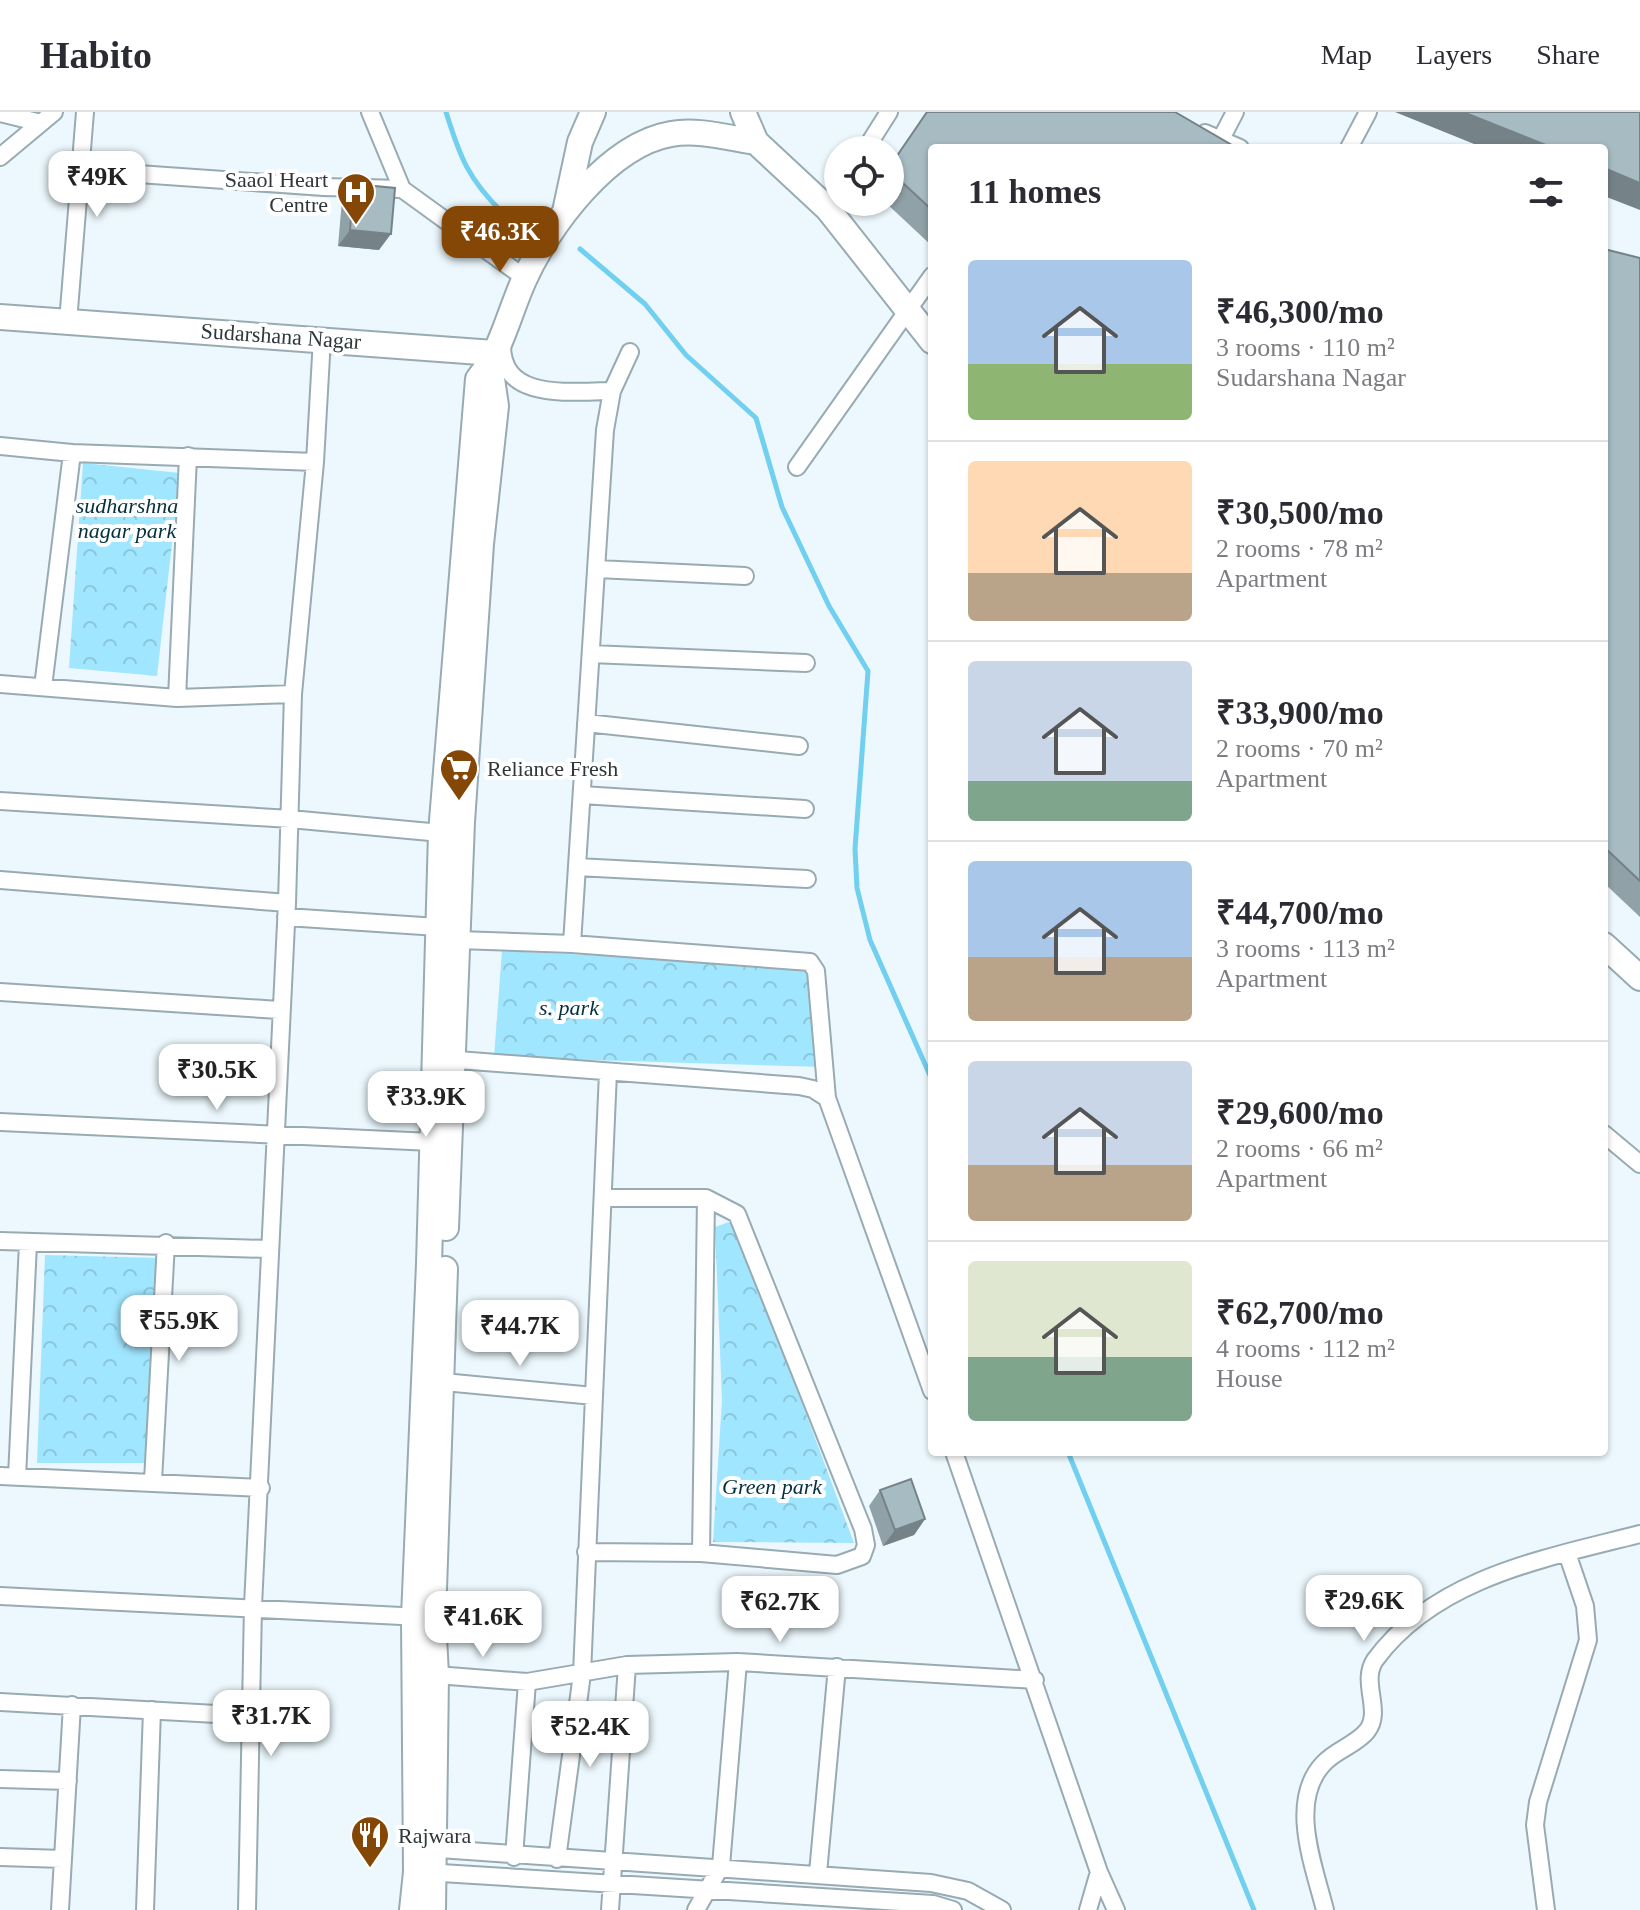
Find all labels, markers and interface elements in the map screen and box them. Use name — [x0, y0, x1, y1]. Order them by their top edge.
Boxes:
text: Habito — [40, 34, 152, 76]
text: Map — [1321, 39, 1372, 70]
text: Layers — [1416, 39, 1492, 70]
text: Share — [1536, 39, 1600, 70]
map controls — [824, 136, 904, 216]
button: locate — [824, 136, 904, 216]
pin: ₹49K — [50, 151, 144, 219]
text: ₹49K — [66, 162, 128, 191]
place label: Saaol Heart Centre — [225, 167, 328, 217]
icon: filters — [1524, 170, 1568, 214]
hospital icon: Saaol Heart Centre — [335, 171, 377, 226]
text: 11 homes — [968, 173, 1101, 210]
pin: ₹46.3K — [435, 206, 565, 274]
text: ₹46.3K — [460, 217, 540, 246]
icon: home — [1032, 292, 1128, 388]
text: ₹46,300/mo — [1216, 293, 1384, 330]
street label: Sudarshana Nagar — [200, 318, 363, 354]
text: 3 rooms · 110 m² — [1216, 333, 1395, 362]
text: Sudarshana Nagar — [1216, 363, 1406, 392]
park label: sudharshna nagar park — [76, 493, 178, 543]
icon: home — [1032, 493, 1128, 589]
text: ₹30,500/mo — [1216, 494, 1384, 531]
text: 2 rooms · 78 m² — [1216, 534, 1383, 563]
text: Apartment — [1216, 564, 1327, 593]
icon: home — [1032, 693, 1128, 789]
text: ₹33,900/mo — [1216, 694, 1384, 731]
text: 2 rooms · 70 m² — [1216, 734, 1383, 763]
supermarket icon: Reliance Fresh — [438, 747, 480, 802]
place label: Reliance Fresh — [487, 756, 618, 781]
text: Apartment — [1216, 764, 1327, 793]
icon: home — [1032, 893, 1128, 989]
text: ₹44,700/mo — [1216, 894, 1384, 931]
text: 3 rooms · 113 m² — [1216, 934, 1395, 963]
text: Apartment — [1216, 964, 1327, 993]
park label: s. park — [539, 995, 600, 1020]
pin: ₹30.5K — [152, 1044, 282, 1112]
text: ₹30.5K — [177, 1055, 257, 1084]
pin: ₹33.9K — [361, 1071, 491, 1139]
text: ₹33.9K — [386, 1082, 466, 1111]
icon: home — [1032, 1093, 1128, 1189]
text: ₹29,600/mo — [1216, 1094, 1384, 1131]
text: 2 rooms · 66 m² — [1216, 1134, 1383, 1163]
text: Apartment — [1216, 1164, 1327, 1193]
icon: home — [1032, 1293, 1128, 1389]
text: ₹62,700/mo — [1216, 1294, 1384, 1331]
pin: ₹55.9K — [114, 1295, 244, 1363]
pin: ₹44.7K — [455, 1300, 585, 1368]
text: ₹55.9K — [139, 1306, 219, 1335]
text: ₹44.7K — [480, 1311, 560, 1340]
text: 4 rooms · 112 m² — [1216, 1334, 1395, 1363]
text: House — [1216, 1364, 1282, 1393]
park label: Green park — [722, 1474, 823, 1499]
pin: ₹29.6K — [1299, 1575, 1429, 1643]
pin: ₹62.7K — [715, 1576, 845, 1644]
text: ₹29.6K — [1324, 1586, 1404, 1615]
text: ₹62.7K — [740, 1587, 820, 1616]
pin: ₹41.6K — [418, 1591, 548, 1659]
text: ₹41.6K — [443, 1602, 523, 1631]
pin: ₹31.7K — [206, 1690, 336, 1758]
text: ₹31.7K — [231, 1701, 311, 1730]
pin: ₹52.4K — [525, 1701, 655, 1769]
text: ₹52.4K — [550, 1712, 630, 1741]
restaurant icon: Rajwara — [349, 1814, 391, 1869]
place label: Rajwara — [398, 1823, 472, 1848]

